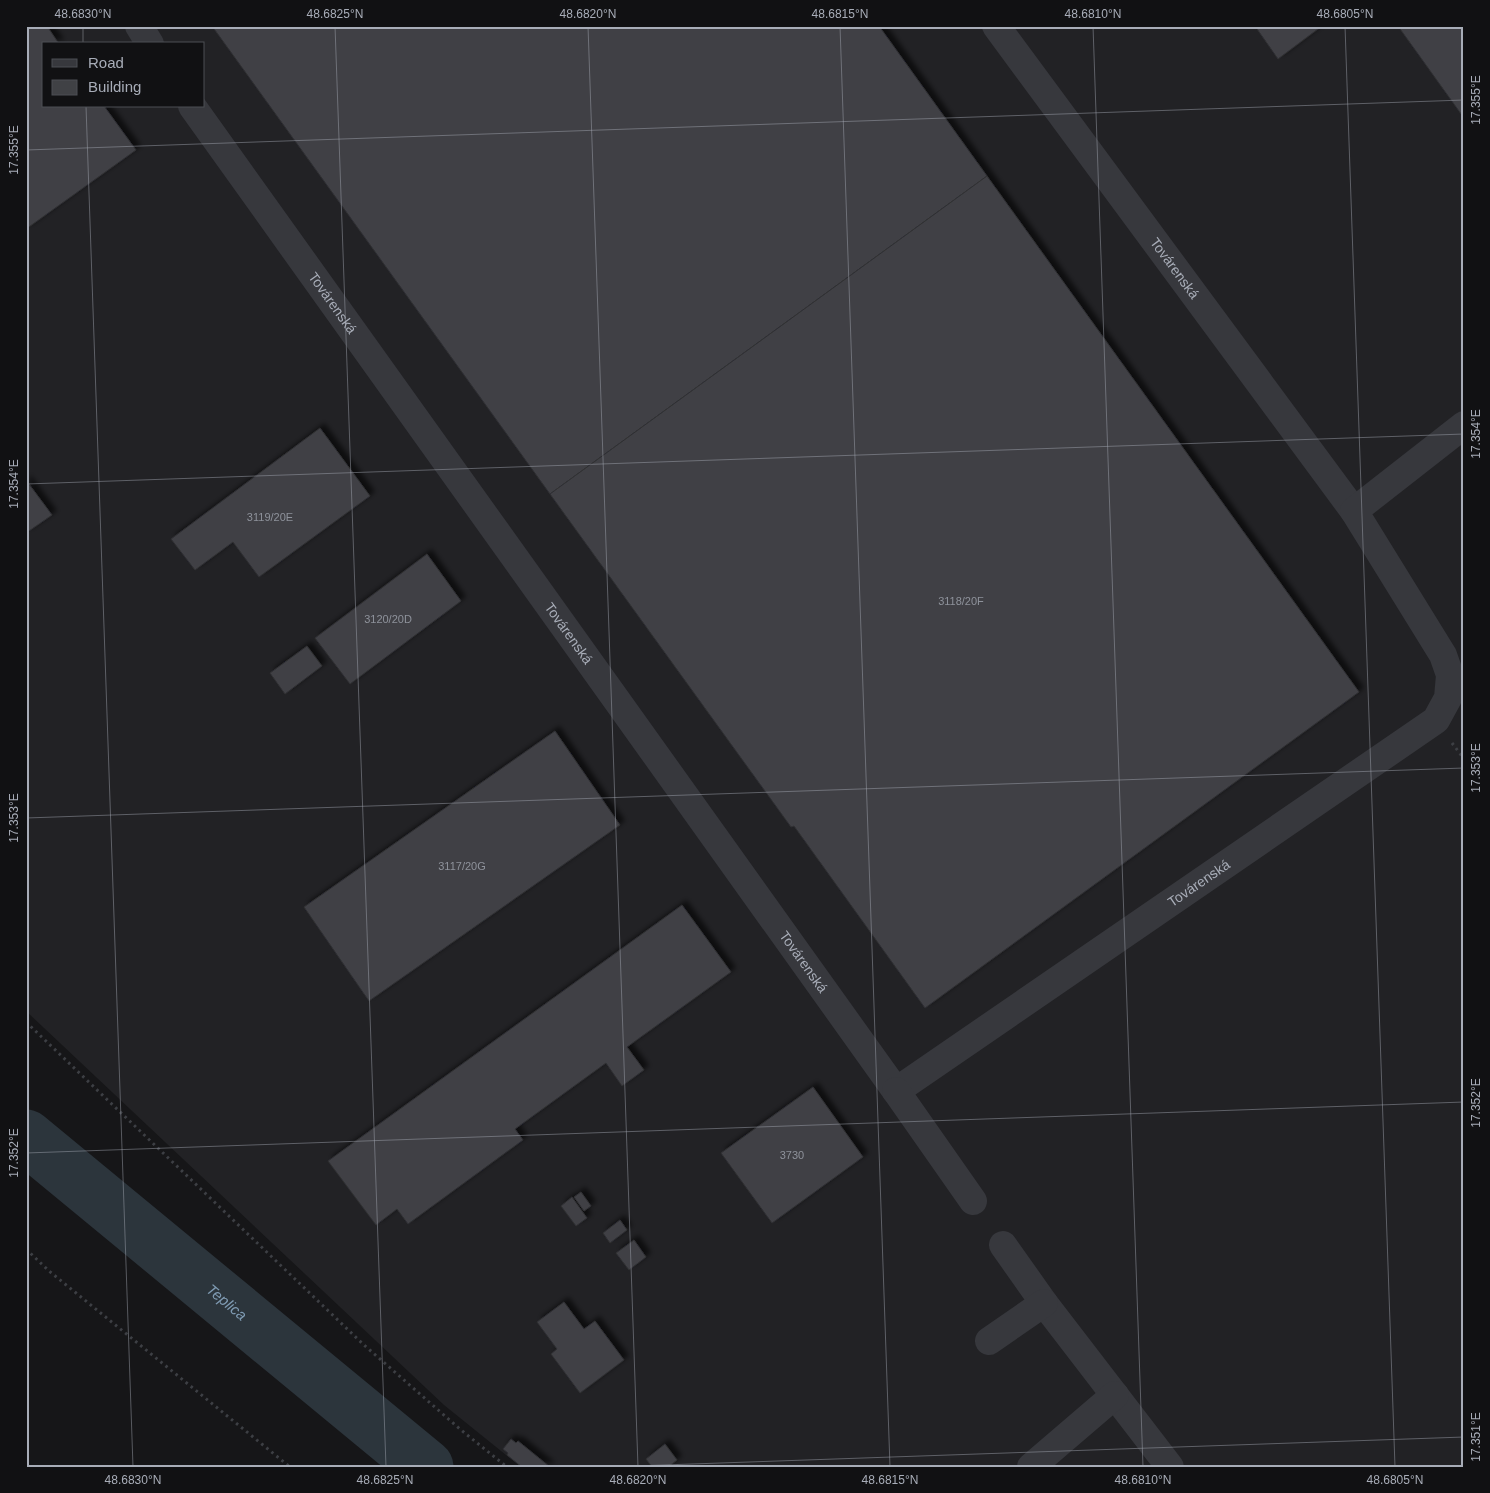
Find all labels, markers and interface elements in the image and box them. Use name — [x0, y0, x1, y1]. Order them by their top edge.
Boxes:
text: 48.6830°N — [55, 7, 111, 21]
text: 48.6825°N — [307, 7, 363, 21]
text: 48.6820°N — [560, 7, 616, 21]
text: 48.6815°N — [812, 7, 868, 21]
text: 48.6810°N — [1065, 7, 1121, 21]
text: 48.6805°N — [1317, 7, 1373, 21]
legend — [42, 42, 205, 108]
text: Road — [88, 54, 124, 71]
text: 17.355°E — [1469, 75, 1483, 125]
text: Building — [88, 78, 141, 95]
text: 17.355°E — [7, 125, 21, 175]
street label: Továrenská — [1147, 235, 1203, 302]
street label: Továrenská — [305, 269, 360, 337]
text: 17.354°E — [1469, 409, 1483, 459]
text: 17.354°E — [7, 459, 21, 509]
house number: 3119/20E — [247, 511, 293, 523]
house number: 3118/20F — [938, 595, 984, 607]
street label: Továrenská — [541, 599, 596, 667]
house number: 3120/20D — [364, 613, 412, 625]
text: 17.353°E — [1469, 743, 1483, 793]
text: 17.353°E — [7, 793, 21, 843]
street label: Továrenská — [1165, 856, 1233, 910]
house number: 3117/20G — [438, 860, 486, 872]
street label: Továrenská — [776, 928, 831, 996]
text: 17.352°E — [1469, 1078, 1483, 1128]
text: 17.352°E — [7, 1128, 21, 1178]
house number: 3730 — [780, 1149, 804, 1161]
water label: Teplica — [203, 1281, 250, 1324]
text: 17.351°E — [1469, 1412, 1483, 1462]
text: 48.6830°N — [105, 1473, 161, 1487]
text: 48.6825°N — [357, 1473, 413, 1487]
text: 48.6820°N — [610, 1473, 666, 1487]
text: 48.6815°N — [862, 1473, 918, 1487]
text: 48.6810°N — [1115, 1473, 1171, 1487]
text: 48.6805°N — [1367, 1473, 1423, 1487]

